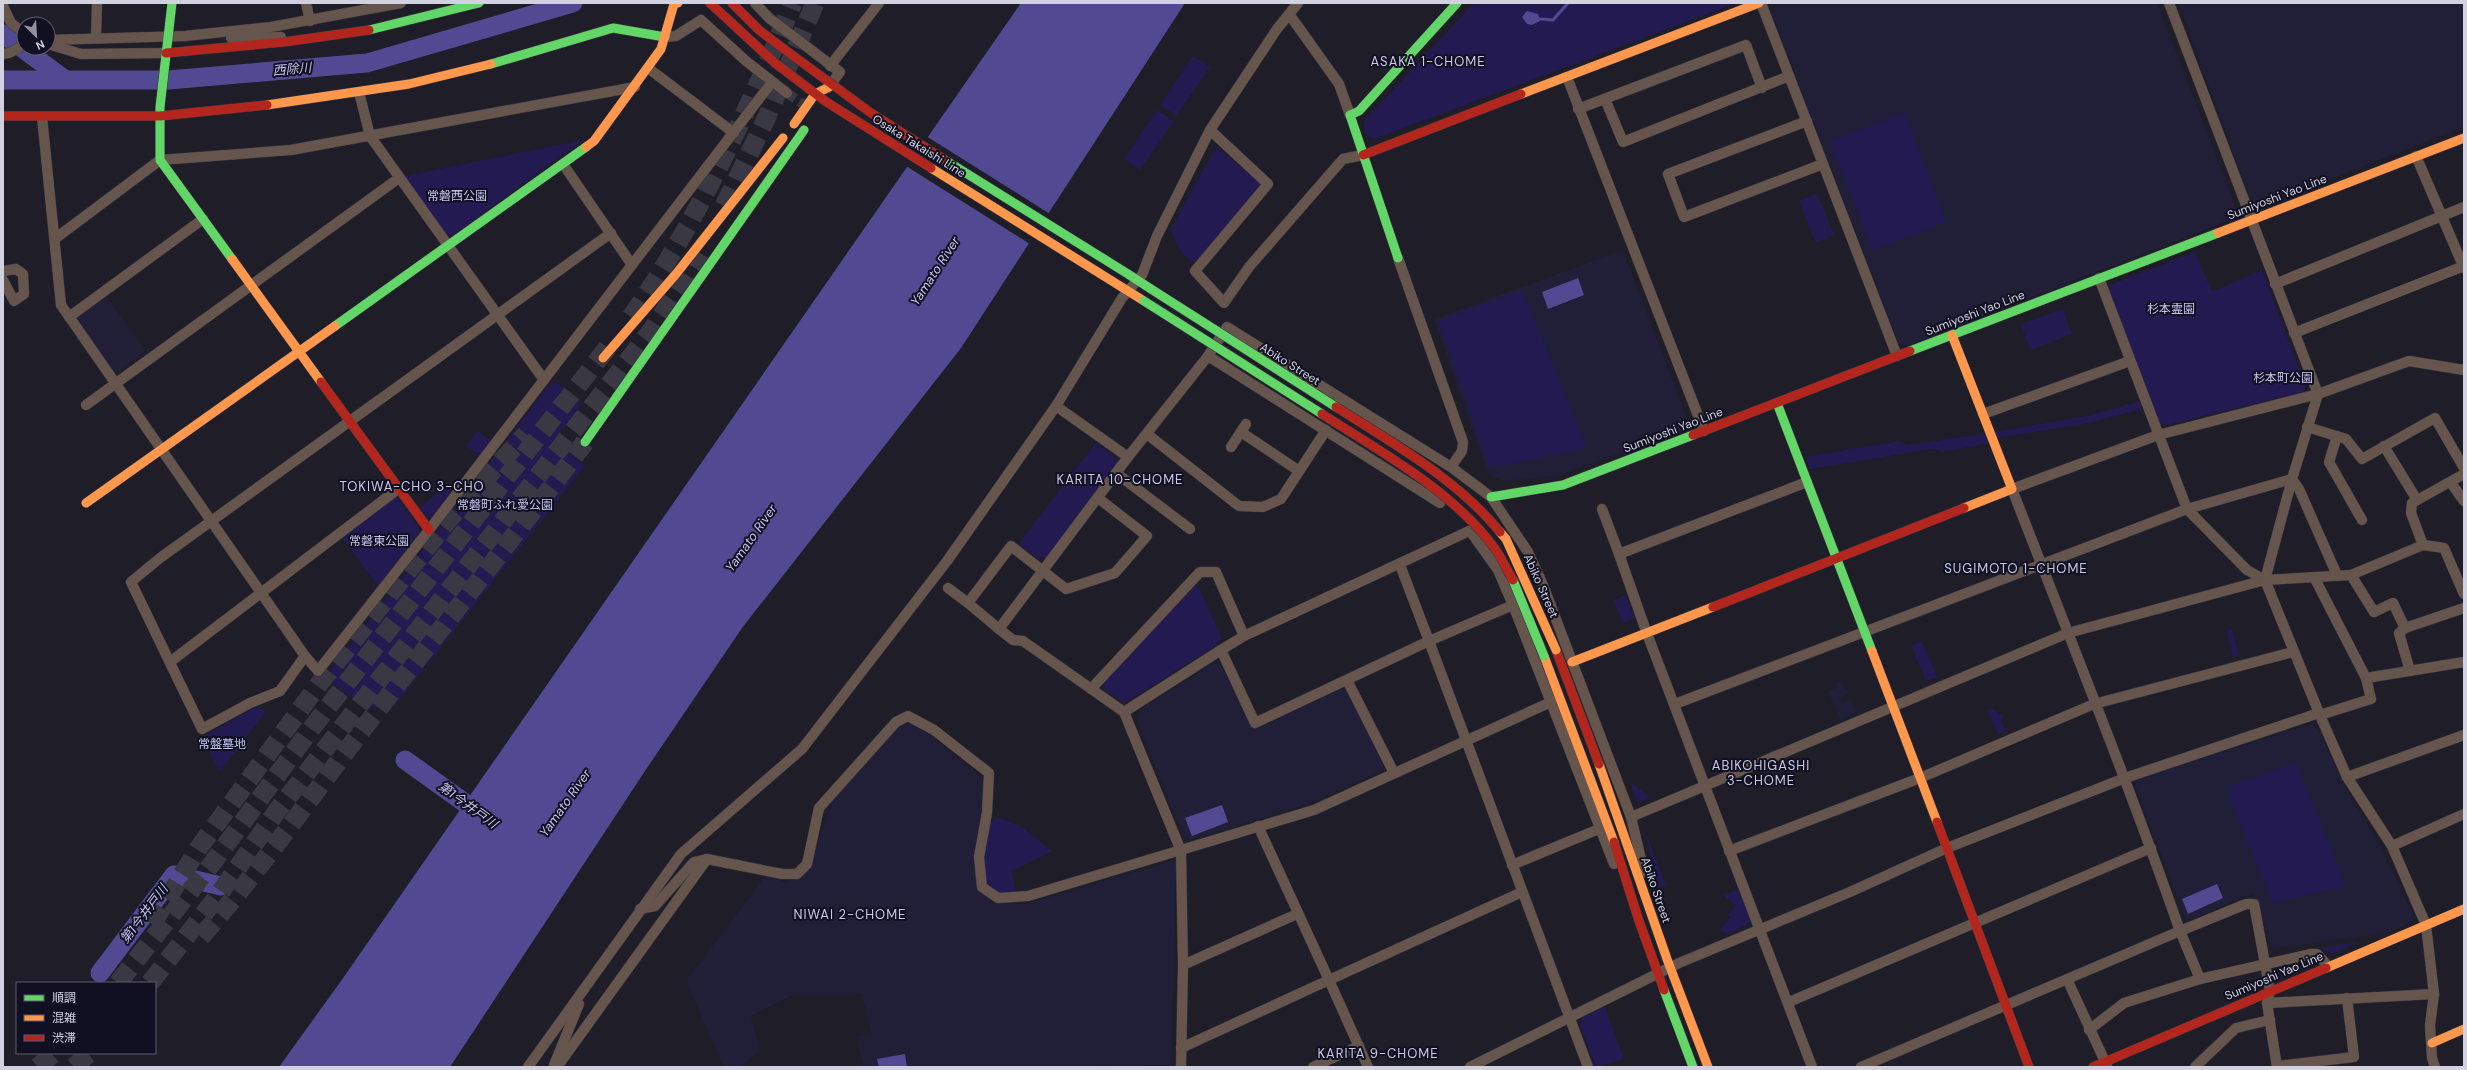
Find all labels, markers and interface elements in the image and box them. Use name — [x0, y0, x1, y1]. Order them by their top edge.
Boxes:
north arrow — [16, 16, 56, 56]
text: N — [34, 37, 47, 53]
district label: ASAKA 1-CHOME — [1370, 53, 1486, 70]
water label: 西除川 — [272, 59, 314, 79]
street label: Osaka Takaishi Line — [869, 111, 969, 181]
street label: Sumiyoshi Yao Line — [2225, 171, 2329, 223]
park label: 常磐西公園 — [427, 188, 487, 204]
water label: Yamato River — [906, 232, 964, 309]
street label: Sumiyoshi Yao Line — [1923, 287, 2027, 339]
park label: 杉本霊園 — [2147, 301, 2195, 317]
street label: Abiko Street — [1257, 339, 1323, 389]
park label: 杉本町公園 — [2253, 370, 2313, 386]
street label: Sumiyoshi Yao Line — [1621, 404, 1725, 456]
district label: KARITA 10-CHOME — [1057, 471, 1183, 488]
district label: TOKIWA-CHO 3-CHO — [339, 478, 485, 495]
park label: 常磐町ふれ愛公園 — [457, 497, 553, 513]
water label: Yamato River — [721, 500, 781, 575]
park label: 常磐東公園 — [349, 533, 409, 549]
street label: Abiko Street — [1520, 552, 1562, 621]
district label: SUGIMOTO 1-CHOME — [1944, 560, 2088, 577]
park label: 常盤墓地 — [198, 736, 246, 752]
district label: ABIKOHIGASHI 3-CHOME — [1712, 757, 1810, 789]
water label: Yamato River — [535, 765, 595, 840]
water label: 第1今井戸川 — [435, 778, 503, 833]
street label: Abiko Street — [1637, 855, 1675, 925]
water label: 第1今井戸川 — [116, 880, 173, 947]
district label: NIWAI 2-CHOME — [794, 906, 906, 923]
street label: Sumiyoshi Yao Line — [2222, 948, 2326, 1004]
legend — [16, 982, 156, 1054]
text: 順調 — [52, 990, 76, 1006]
text: 混雑 — [52, 1010, 76, 1026]
text: 渋滞 — [52, 1030, 76, 1046]
district label: KARITA 9-CHOME — [1317, 1045, 1439, 1062]

